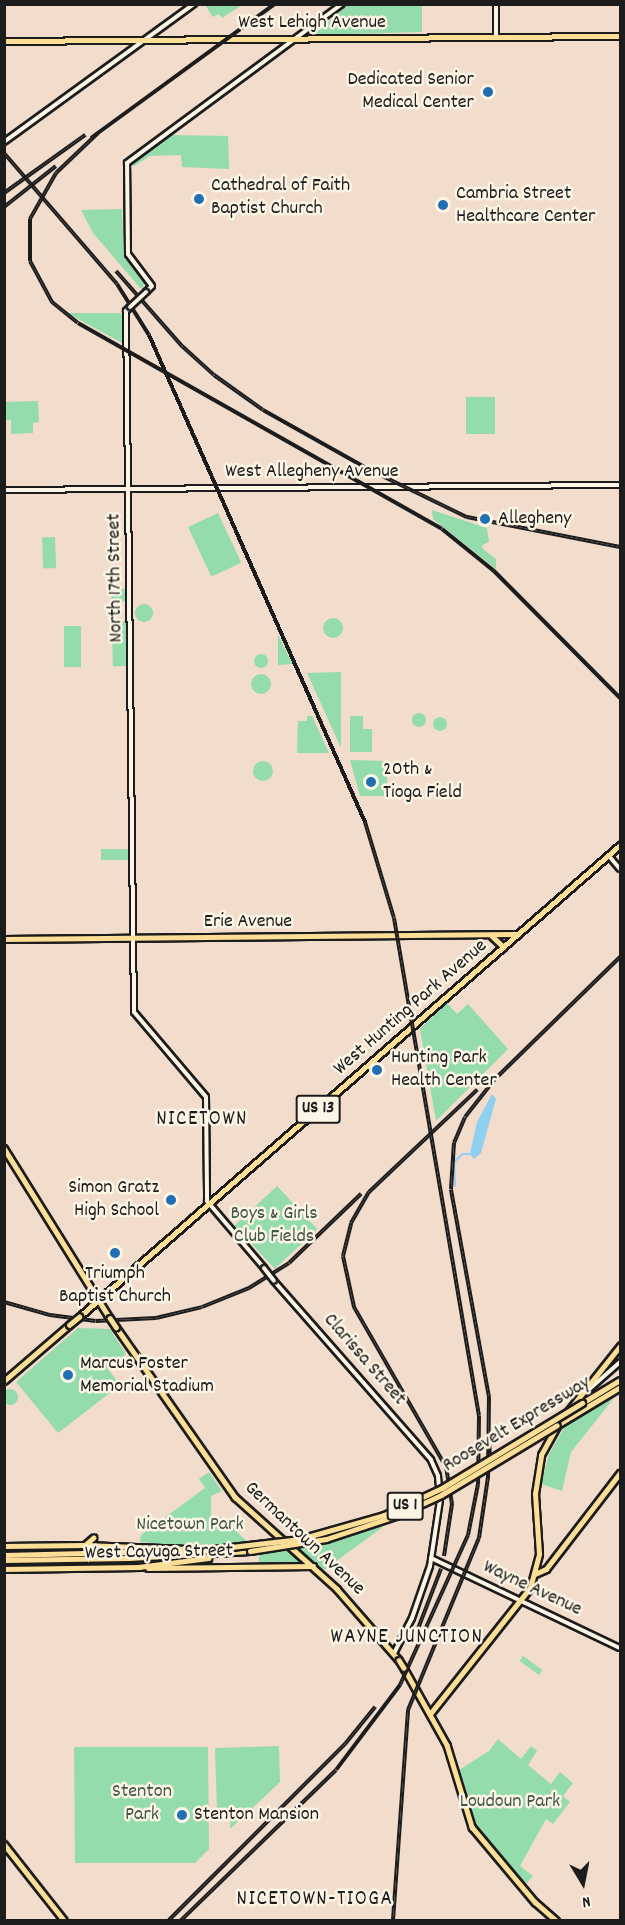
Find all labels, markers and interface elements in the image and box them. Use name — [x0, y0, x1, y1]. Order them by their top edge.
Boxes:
street label: West Lehigh Avenue — [238, 11, 386, 35]
place label: Dedicated Senior Medical Center — [347, 68, 474, 115]
marker: Dedicated Senior Medical Center — [479, 83, 497, 101]
place label: Cathedral of Faith Baptist Church — [211, 175, 350, 222]
place label: Cambria Street Healthcare Center — [456, 182, 595, 229]
marker: Cathedral of Faith Baptist Church — [192, 192, 206, 206]
marker: Cambria Street Healthcare Center — [434, 196, 452, 214]
street label: West Allegheny Avenue — [225, 460, 399, 484]
place label: Allegheny — [498, 507, 571, 531]
marker: Allegheny — [476, 510, 494, 528]
street label: North 17th Street — [103, 513, 129, 643]
place label: 20th & Tioga Field — [383, 759, 462, 806]
marker: 20th & Tioga Field — [364, 775, 378, 789]
street label: Erie Avenue — [204, 910, 292, 934]
street label: West Hunting Park Avenue — [329, 935, 493, 1081]
place label: Hunting Park Health Center — [391, 1046, 497, 1093]
marker: Hunting Park Health Center — [368, 1061, 386, 1079]
road number: US 13 — [296, 1094, 340, 1124]
district label: NICETOWN — [156, 1107, 248, 1133]
place label: Simon Gratz High School — [68, 1176, 159, 1223]
marker: Simon Gratz High School — [164, 1193, 178, 1207]
park label: Boys & Girls Club Fields — [230, 1203, 318, 1250]
marker: Triumph Baptist Church — [108, 1246, 122, 1260]
place label: Triumph Baptist Church — [59, 1262, 171, 1309]
street label: Clarissa Street — [317, 1309, 411, 1411]
place label: Marcus Foster Memorial Stadium — [80, 1352, 214, 1399]
marker: Marcus Foster Memorial Stadium — [61, 1368, 75, 1382]
street label: Roosevelt Expressway — [439, 1372, 595, 1478]
street label: Germantown Avenue — [239, 1477, 369, 1601]
road number: US 1 — [386, 1491, 424, 1521]
park label: Nicetown Park — [136, 1513, 244, 1537]
street label: West Cayuga Street — [85, 1540, 233, 1566]
street label: Wayne Avenue — [479, 1556, 585, 1622]
district label: WAYNE JUNCTION — [331, 1625, 483, 1651]
park label: Stenton Park — [112, 1781, 172, 1828]
park label: Loudoun Park — [460, 1790, 560, 1814]
place label: Stenton Mansion — [194, 1803, 319, 1827]
marker: Stenton Mansion — [175, 1808, 189, 1822]
north arrow — [553, 1853, 613, 1913]
district label: NICETOWN-TIOGA — [237, 1887, 393, 1913]
text: N — [580, 1889, 592, 1913]

